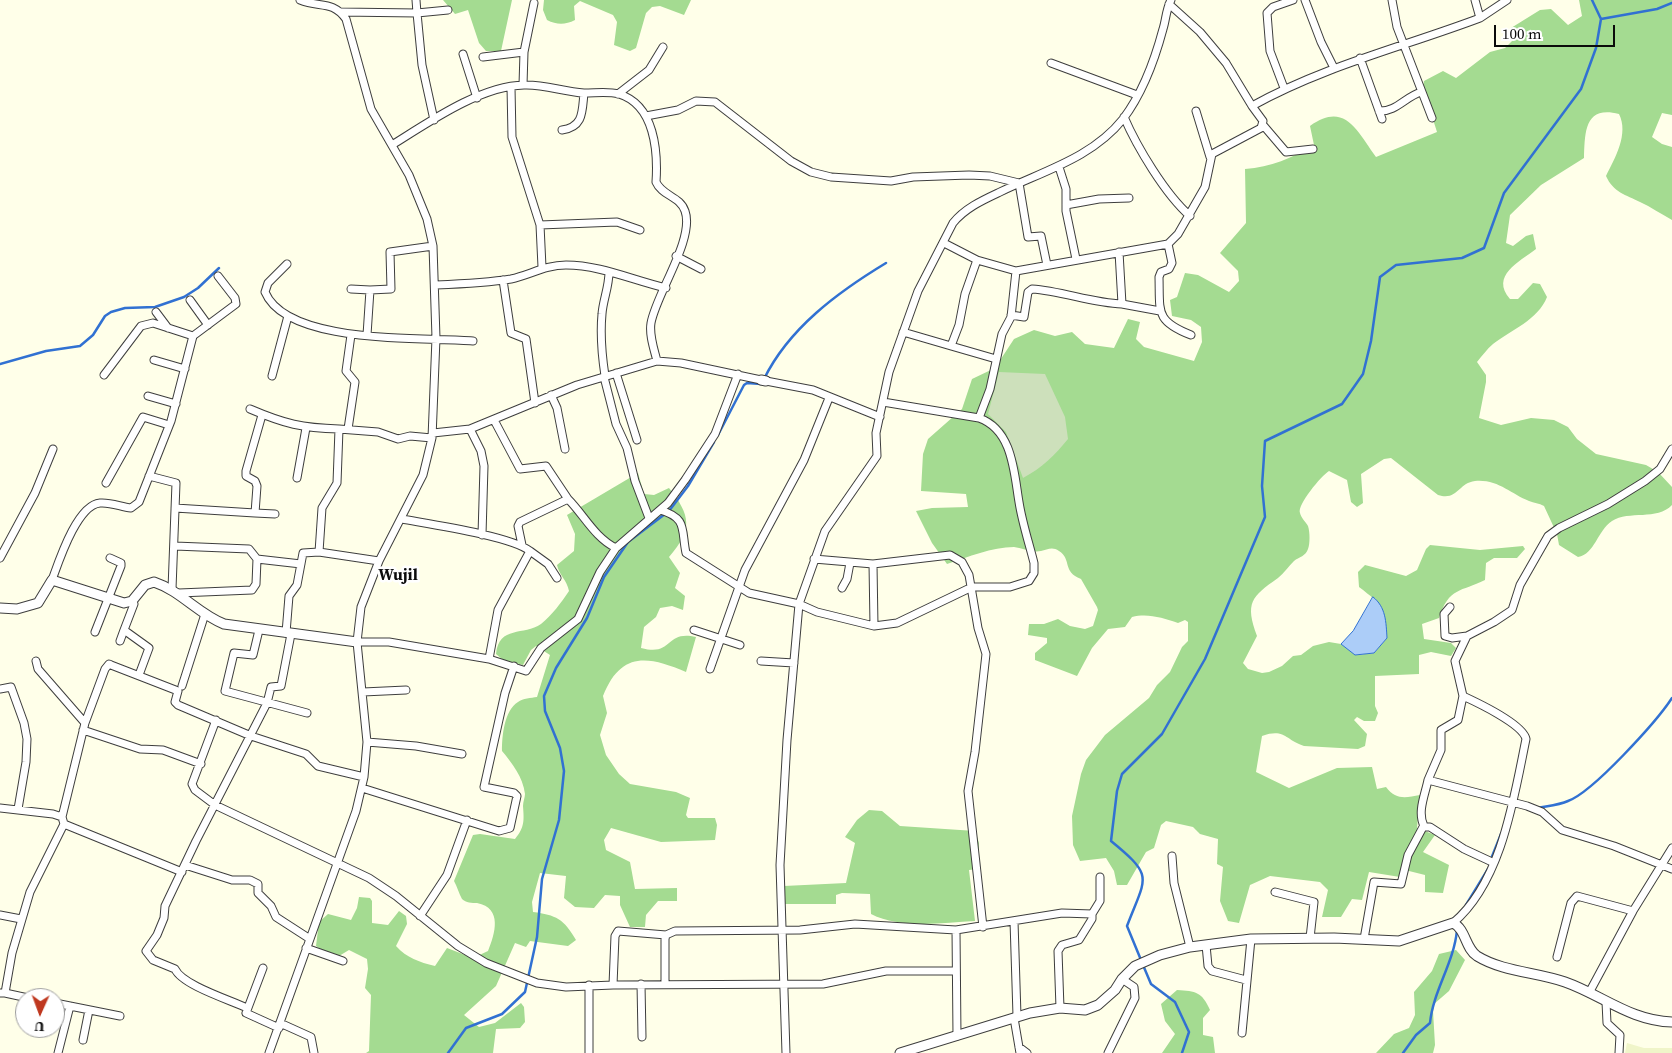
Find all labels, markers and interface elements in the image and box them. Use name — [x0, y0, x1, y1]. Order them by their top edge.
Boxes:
scale bar — [1497, 15, 1618, 47]
text: 100 m — [1502, 23, 1542, 44]
district label: Wujil — [378, 566, 418, 586]
north arrow — [15, 988, 65, 1038]
text: U — [34, 1017, 45, 1037]

